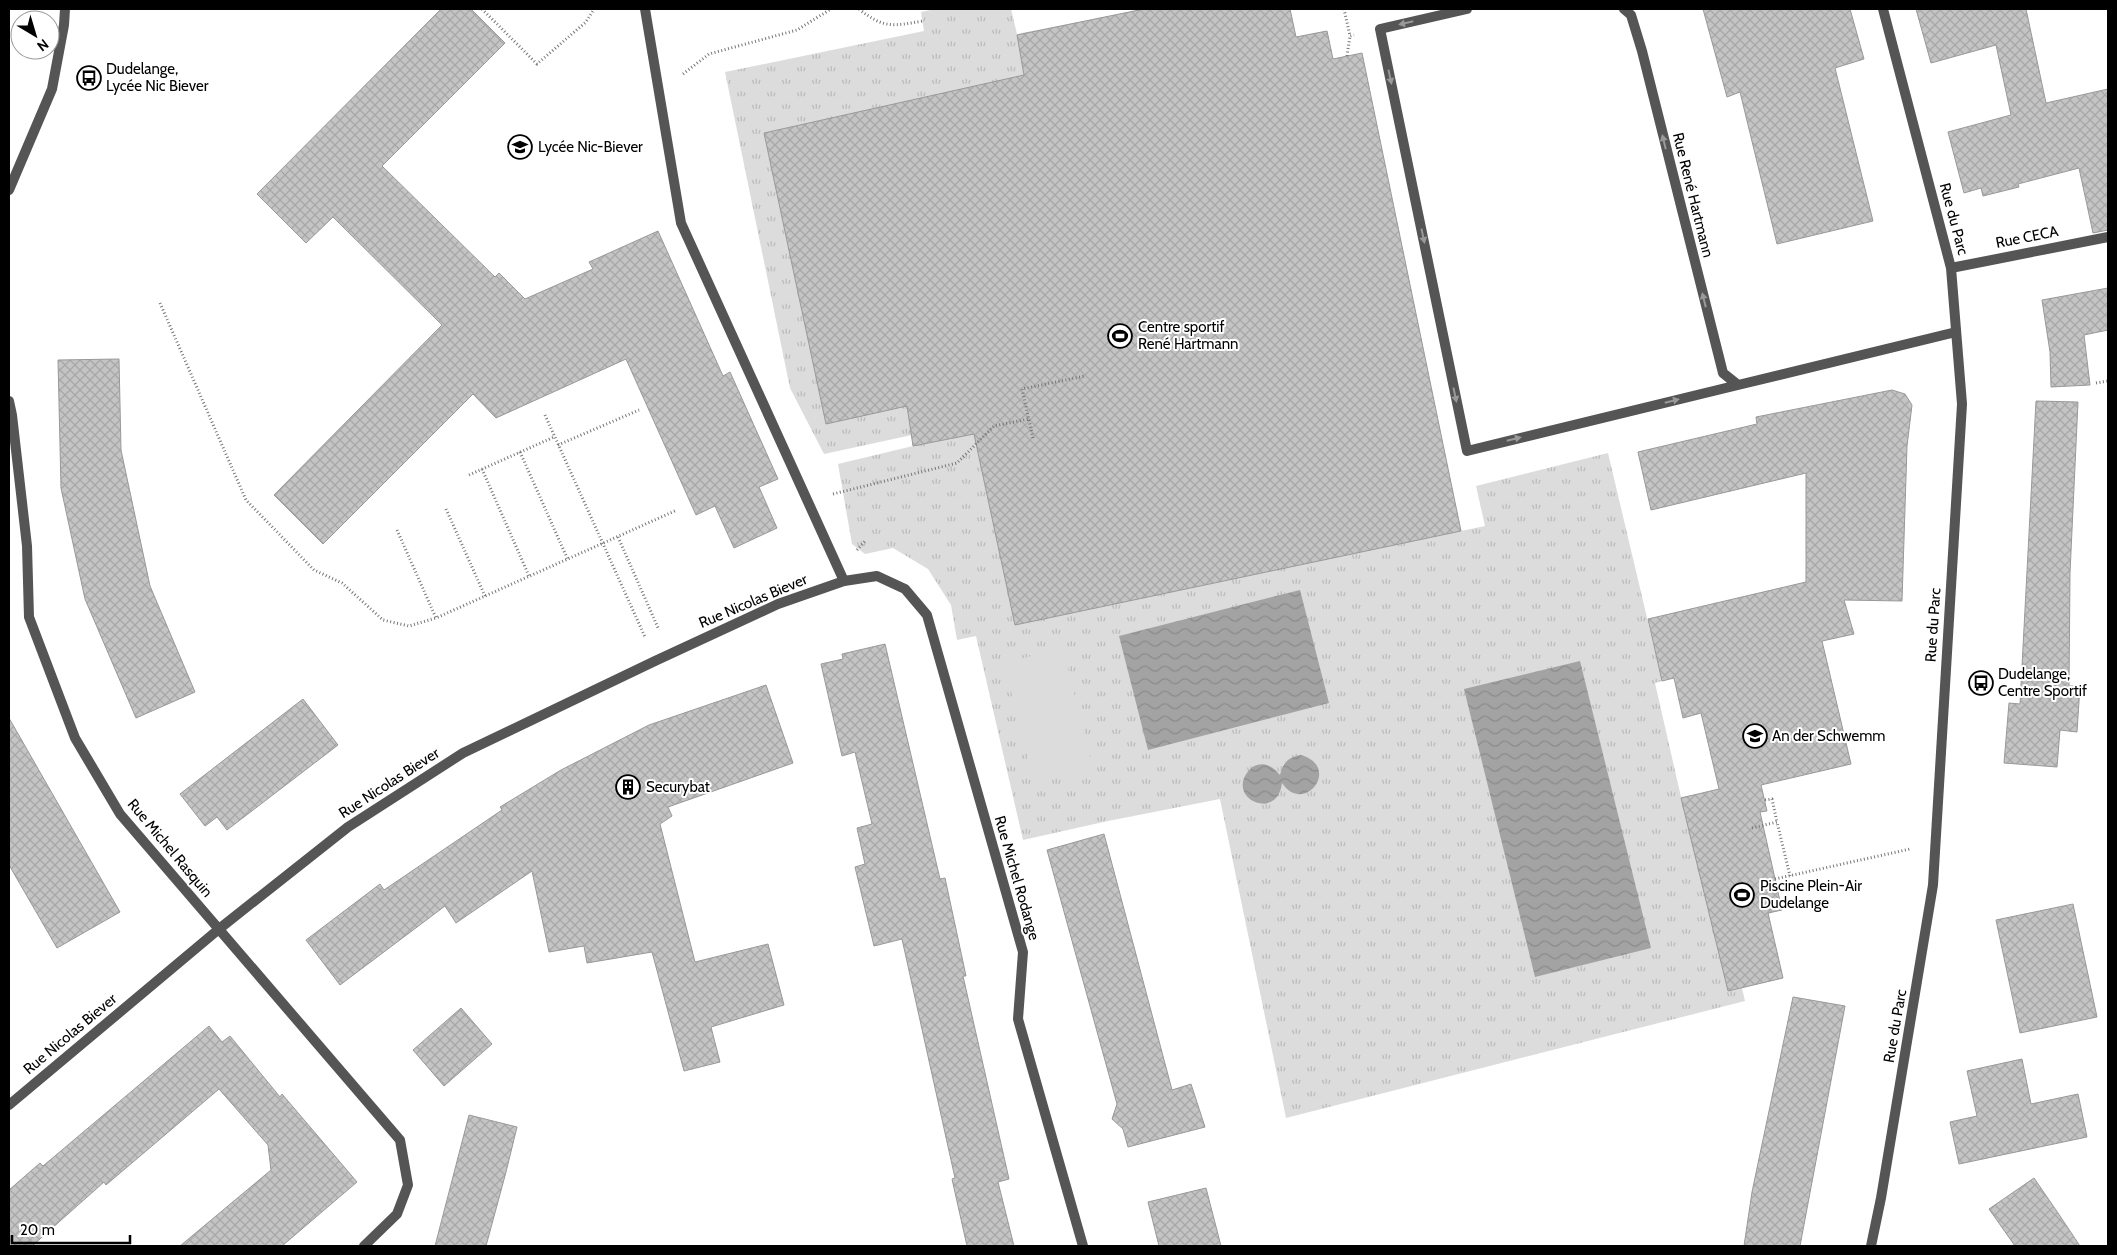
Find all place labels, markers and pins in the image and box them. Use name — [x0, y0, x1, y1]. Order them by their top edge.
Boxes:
place label: Dudelange, Lycée Nic Biever — [106, 60, 209, 95]
bus stop icon: Dudelange, Lycée Nic Biever — [76, 65, 102, 91]
school or university icon: Lycée Nic-Biever — [507, 134, 533, 160]
place label: Lycée Nic-Biever — [538, 138, 643, 156]
place label: Centre sportif René Hartmann — [1138, 318, 1238, 353]
sports icon: Centre sportif René Hartmann — [1107, 323, 1133, 349]
place label: Dudelange, Centre Sportif — [1998, 665, 2087, 700]
bus stop icon: Dudelange, Centre Sportif — [1968, 670, 1994, 696]
school or university icon: An der Schwemm — [1742, 723, 1768, 749]
place label: An der Schwemm — [1772, 727, 1886, 745]
building icon: Securybat — [615, 774, 641, 800]
place label: Securybat — [646, 778, 710, 796]
place label: Piscine Plein-Air Dudelange — [1760, 877, 1862, 912]
sports icon: Piscine Plein-Air Dudelange — [1729, 882, 1755, 908]

